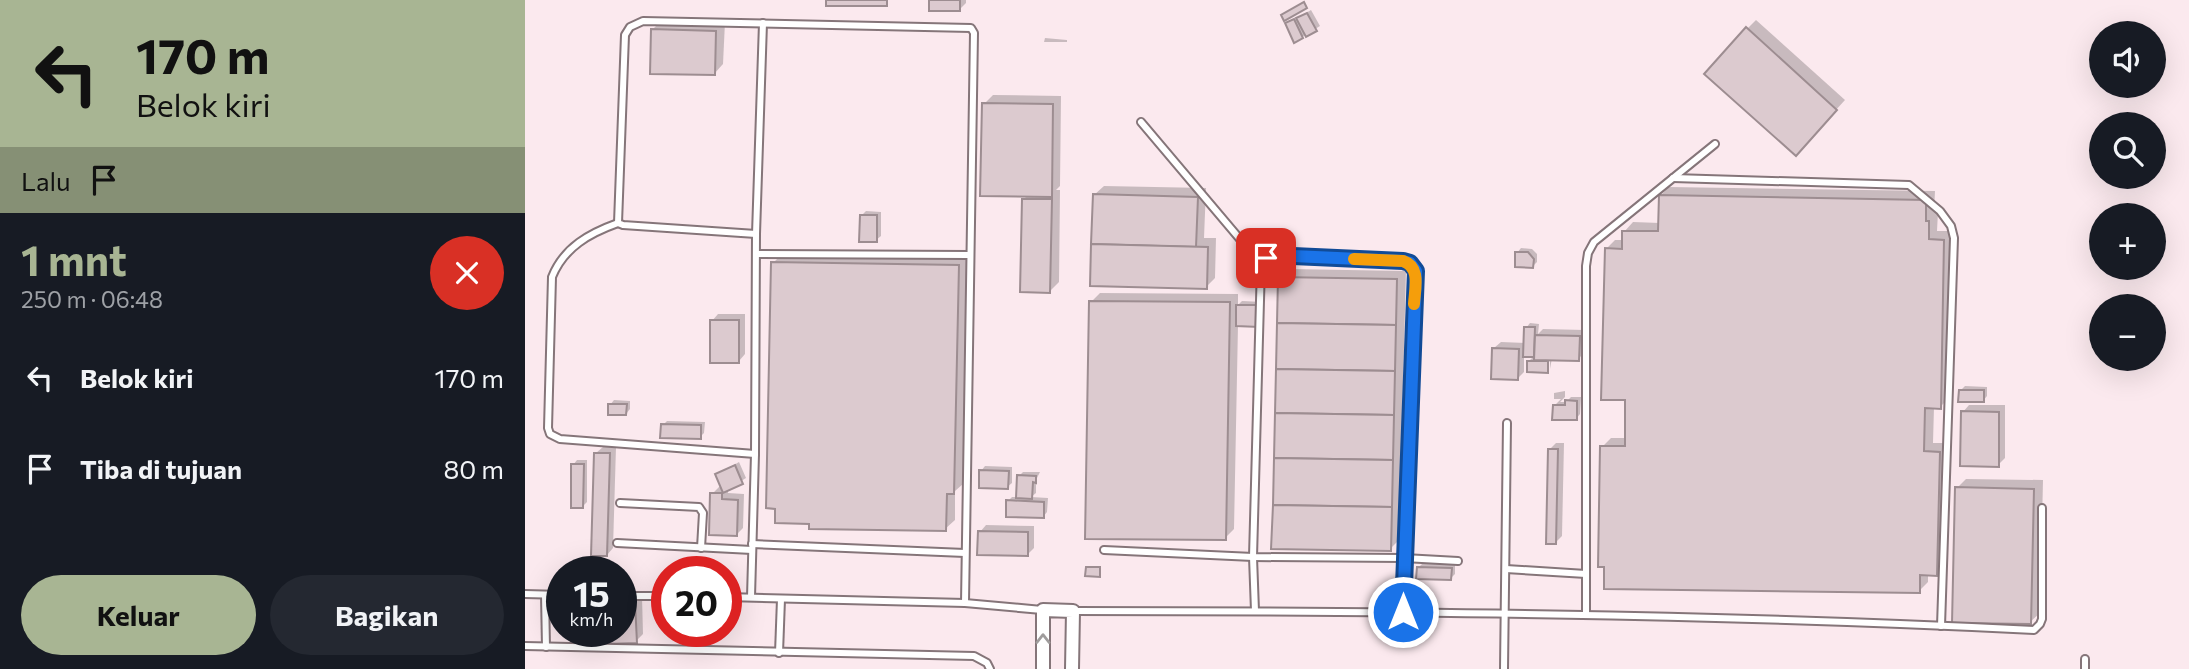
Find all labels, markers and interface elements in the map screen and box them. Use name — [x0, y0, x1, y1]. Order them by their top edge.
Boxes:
map controls — [2089, 21, 2166, 371]
button: sound — [2089, 21, 2166, 98]
text: 170 m — [136, 24, 269, 84]
icon: left — [21, 28, 112, 119]
text: Belok kiri — [136, 84, 271, 124]
button: search — [2089, 112, 2166, 189]
icon: arrive — [85, 161, 123, 199]
text: Lalu — [21, 165, 71, 196]
button: + — [2089, 203, 2166, 280]
pin — [1236, 228, 1296, 288]
text: 1 mnt — [21, 233, 127, 285]
button: close — [430, 236, 504, 310]
icon: arrive — [1247, 239, 1285, 277]
text: 250 m · 06:48 — [21, 285, 163, 313]
button: − — [2089, 294, 2166, 371]
icon: left — [21, 359, 59, 397]
text: Belok kiri — [80, 362, 194, 393]
text: 170 m — [435, 362, 504, 393]
icon: arrive — [21, 450, 59, 488]
text: Tiba di tujuan — [80, 453, 242, 484]
text: 80 m — [444, 453, 504, 484]
speed limit sign: 20 — [651, 556, 742, 647]
text: 15 — [573, 571, 610, 614]
button: Keluar — [21, 575, 256, 655]
button: Bagikan — [270, 575, 504, 655]
position arrow — [1366, 575, 1440, 649]
text: km/h — [570, 608, 613, 630]
one-way arrow — [1035, 634, 1051, 644]

